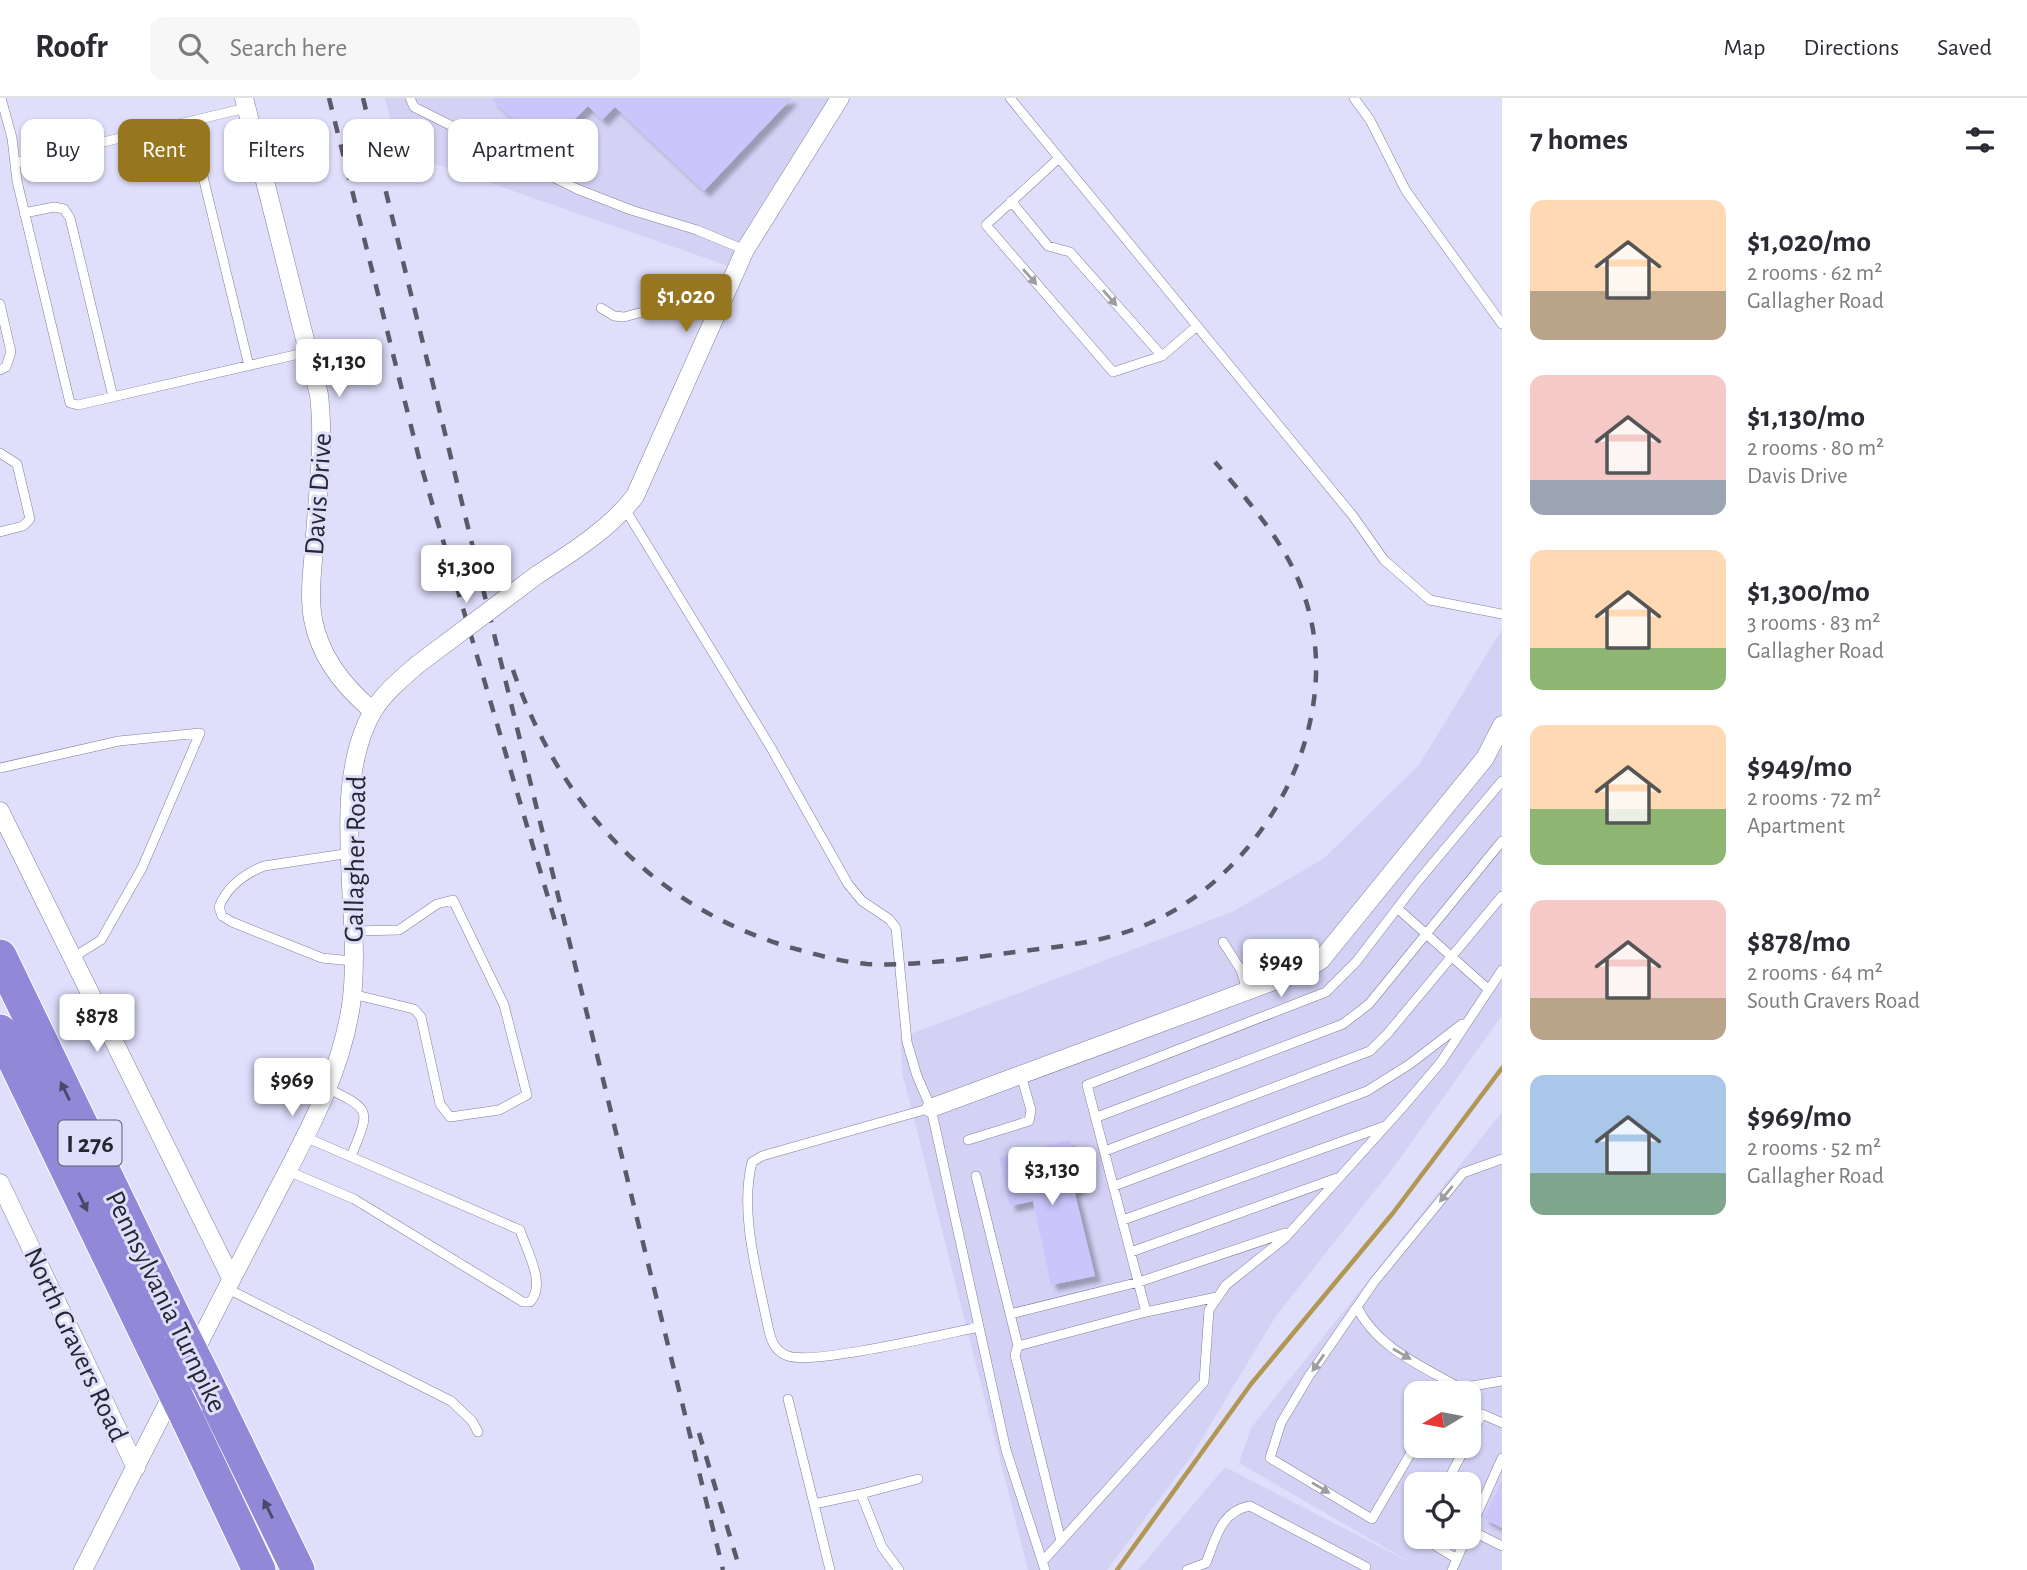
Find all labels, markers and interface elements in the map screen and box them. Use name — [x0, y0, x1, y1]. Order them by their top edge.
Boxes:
search box — [150, 17, 640, 80]
icon: search — [174, 29, 212, 67]
text: Roofr — [35, 31, 108, 64]
text: Search here — [230, 35, 347, 61]
text: Map — [1723, 36, 1765, 60]
text: Directions — [1803, 36, 1899, 60]
text: Saved — [1937, 36, 1992, 60]
chip: Buy — [21, 119, 104, 182]
chip: Rent — [118, 119, 210, 182]
chip: Filters — [224, 119, 329, 182]
chip: New — [343, 119, 434, 182]
chip: Apartment — [448, 119, 598, 182]
icon: filters — [1961, 121, 1999, 159]
text: 7 homes — [1530, 125, 1628, 155]
text: $1,020/mo — [1747, 227, 1871, 257]
icon: home — [1586, 228, 1670, 312]
text: 2 rooms · 62 m² — [1747, 262, 1882, 285]
one-way arrow — [1022, 268, 1037, 285]
pin: $1,020 — [629, 274, 743, 334]
text: $1,020 — [657, 285, 715, 308]
one-way arrow — [1102, 289, 1118, 306]
text: Gallagher Road — [1747, 290, 1884, 313]
pin: $1,130 — [282, 340, 396, 399]
text: $1,130 — [312, 350, 366, 373]
text: $1,130/mo — [1747, 402, 1865, 432]
icon: home — [1586, 403, 1670, 487]
street label: Davis Drive — [301, 432, 337, 556]
text: 2 rooms · 80 m² — [1747, 437, 1884, 460]
text: Davis Drive — [1747, 465, 1848, 488]
pin: $1,300 — [409, 546, 523, 605]
text: $1,300 — [437, 556, 495, 579]
text: $1,300/mo — [1747, 577, 1870, 607]
icon: home — [1586, 578, 1670, 662]
text: 3 rooms · 83 m² — [1747, 612, 1880, 635]
text: Gallagher Road — [1747, 640, 1884, 663]
text: $949/mo — [1747, 752, 1852, 782]
icon: home — [1586, 753, 1670, 837]
street label: Gallagher Road — [341, 775, 371, 943]
text: 2 rooms · 72 m² — [1747, 787, 1881, 810]
text: Apartment — [1747, 815, 1845, 838]
text: $878/mo — [1747, 927, 1851, 957]
icon: home — [1586, 928, 1670, 1012]
pin: $949 — [1240, 940, 1322, 999]
text: $949 — [1259, 950, 1303, 973]
text: 2 rooms · 64 m² — [1747, 962, 1883, 985]
text: South Gravers Road — [1747, 990, 1920, 1013]
pin: $878 — [56, 995, 138, 1054]
text: $878 — [76, 1005, 118, 1028]
pin: $969 — [251, 1058, 333, 1118]
text: $969 — [270, 1069, 314, 1092]
one-way arrow — [60, 1081, 71, 1101]
text: $969/mo — [1747, 1102, 1852, 1132]
icon: home — [1586, 1103, 1670, 1187]
road number: I 276 — [58, 1120, 122, 1166]
text: 2 rooms · 52 m² — [1747, 1137, 1881, 1160]
pin: $3,130 — [995, 1148, 1109, 1207]
text: $3,130 — [1024, 1158, 1080, 1181]
text: Gallagher Road — [1747, 1165, 1884, 1188]
one-way arrow — [1439, 1185, 1454, 1202]
street label: Pennsylvania Turnpike — [100, 1187, 231, 1417]
one-way arrow — [77, 1192, 89, 1212]
street label: North Gravers Road — [18, 1243, 132, 1446]
one-way arrow — [1392, 1348, 1412, 1360]
one-way arrow — [1312, 1354, 1325, 1373]
north arrow — [1404, 1381, 1480, 1458]
map controls — [1404, 1381, 1481, 1549]
button: locate — [1404, 1472, 1481, 1549]
one-way arrow — [1312, 1482, 1331, 1495]
one-way arrow — [263, 1499, 274, 1519]

